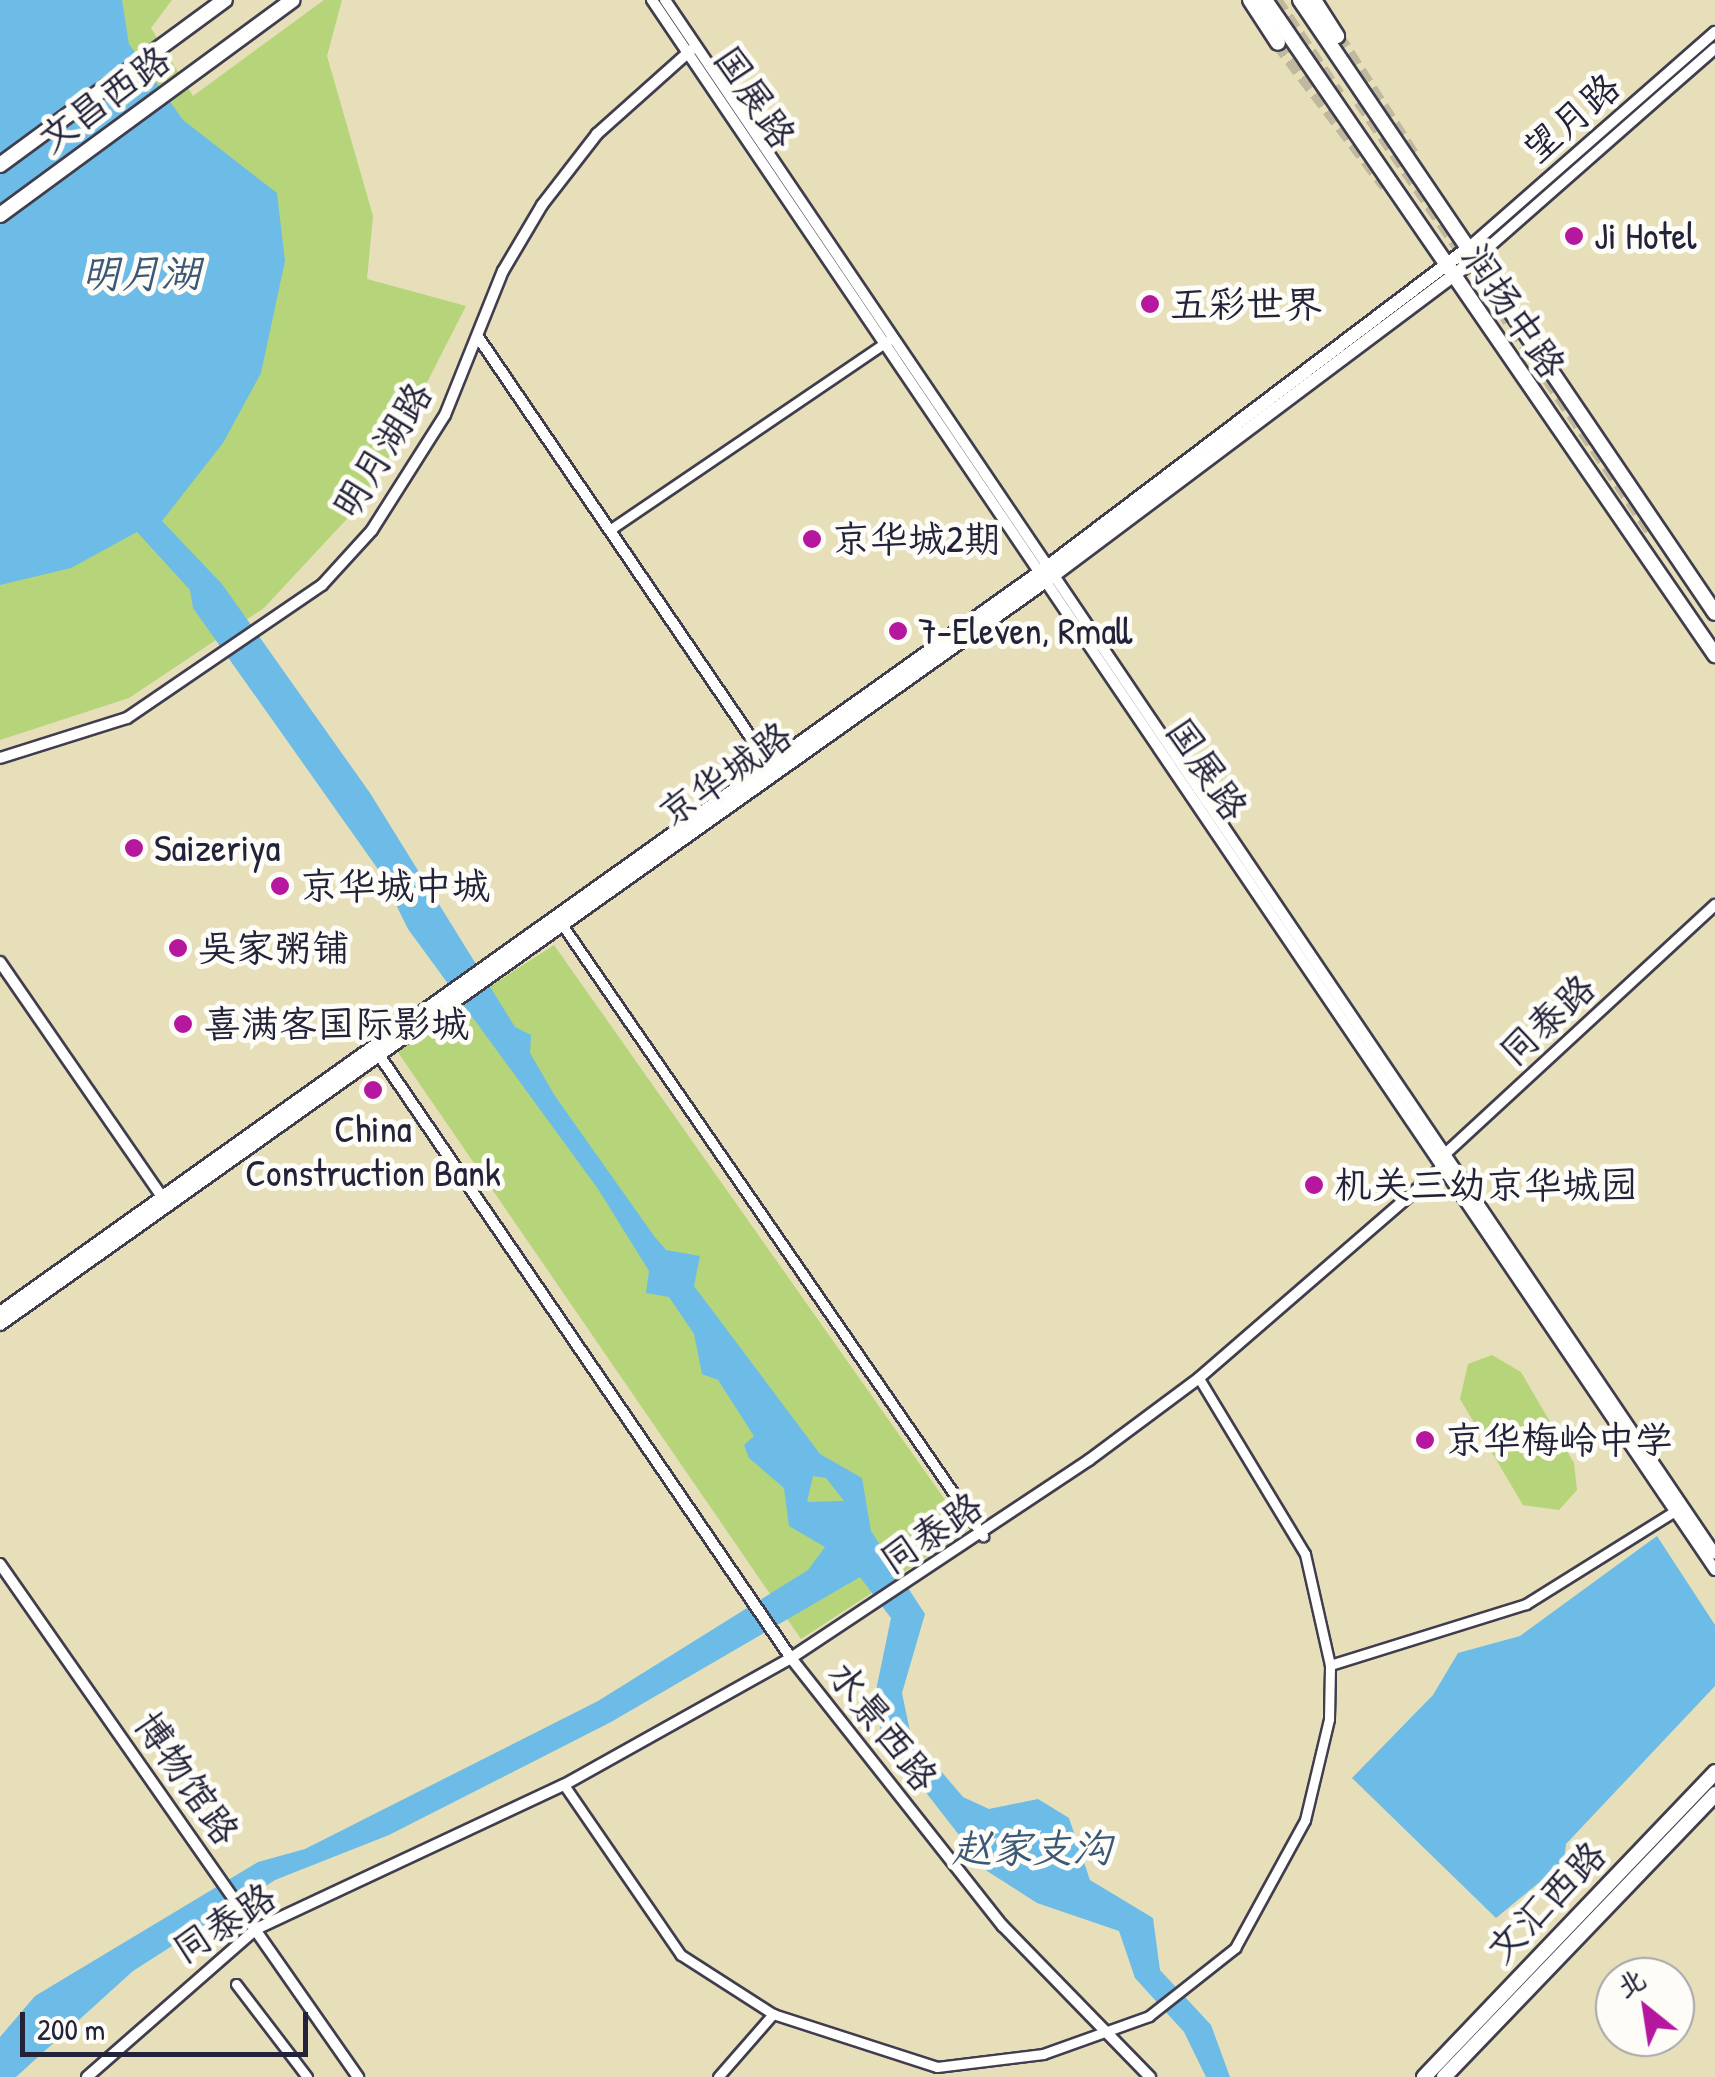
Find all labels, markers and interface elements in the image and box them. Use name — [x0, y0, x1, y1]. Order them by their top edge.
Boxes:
street label: 文昌西路 — [29, 36, 179, 162]
street label: 国展路 — [704, 37, 806, 157]
street label: 望月路 — [1513, 63, 1629, 173]
place label: Ji Hotel — [1594, 213, 1697, 259]
marker: Ji Hotel — [1563, 225, 1585, 247]
street label: 润扬中路 — [1453, 235, 1575, 387]
water label: 明月湖 — [81, 248, 201, 296]
place label: 五彩世界 — [1170, 281, 1322, 327]
marker: 五彩世界 — [1139, 293, 1161, 315]
street label: 明月湖路 — [322, 373, 442, 527]
place label: 京华城2期 — [832, 516, 1002, 562]
marker: 京华城2期 — [801, 528, 823, 550]
place label: 7-Eleven, Rmall — [918, 608, 1132, 654]
marker: 7-Eleven, Rmall — [887, 620, 909, 642]
street label: 国展路 — [1156, 709, 1258, 829]
street label: 京华城路 — [650, 712, 800, 836]
place label: Saizeriya — [154, 825, 280, 871]
marker: Saizeriya — [123, 837, 145, 859]
place label: 京华城中城 — [300, 863, 490, 909]
marker: 京华城中城 — [269, 875, 291, 897]
place label: 吴家粥铺 — [198, 925, 350, 971]
marker: 吴家粥铺 — [167, 937, 189, 959]
street label: 同泰路 — [1490, 964, 1604, 1076]
place label: 喜满客国际影城 — [203, 1001, 469, 1047]
marker: 喜满客国际影城 — [172, 1013, 194, 1035]
marker: China Construction Bank — [362, 1079, 384, 1101]
place label: China Construction Bank — [245, 1106, 501, 1196]
place label: 机关三幼京华城园 — [1334, 1162, 1638, 1208]
marker: 机关三幼京华城园 — [1303, 1174, 1325, 1196]
place label: 京华梅岭中学 — [1445, 1417, 1673, 1463]
marker: 京华梅岭中学 — [1414, 1429, 1436, 1451]
street label: 同泰路 — [871, 1482, 991, 1584]
street label: 水景西路 — [818, 1652, 948, 1800]
street label: 博物馆路 — [125, 1703, 249, 1853]
water label: 赵家支沟 — [952, 1823, 1112, 1871]
street label: 文汇西路 — [1477, 1831, 1615, 1973]
street label: 同泰路 — [164, 1873, 284, 1973]
north arrow — [1595, 1957, 1695, 2057]
text: 北 — [1609, 1959, 1653, 2006]
scale bar — [25, 1992, 312, 2054]
text: 200 m — [37, 2009, 105, 2049]

